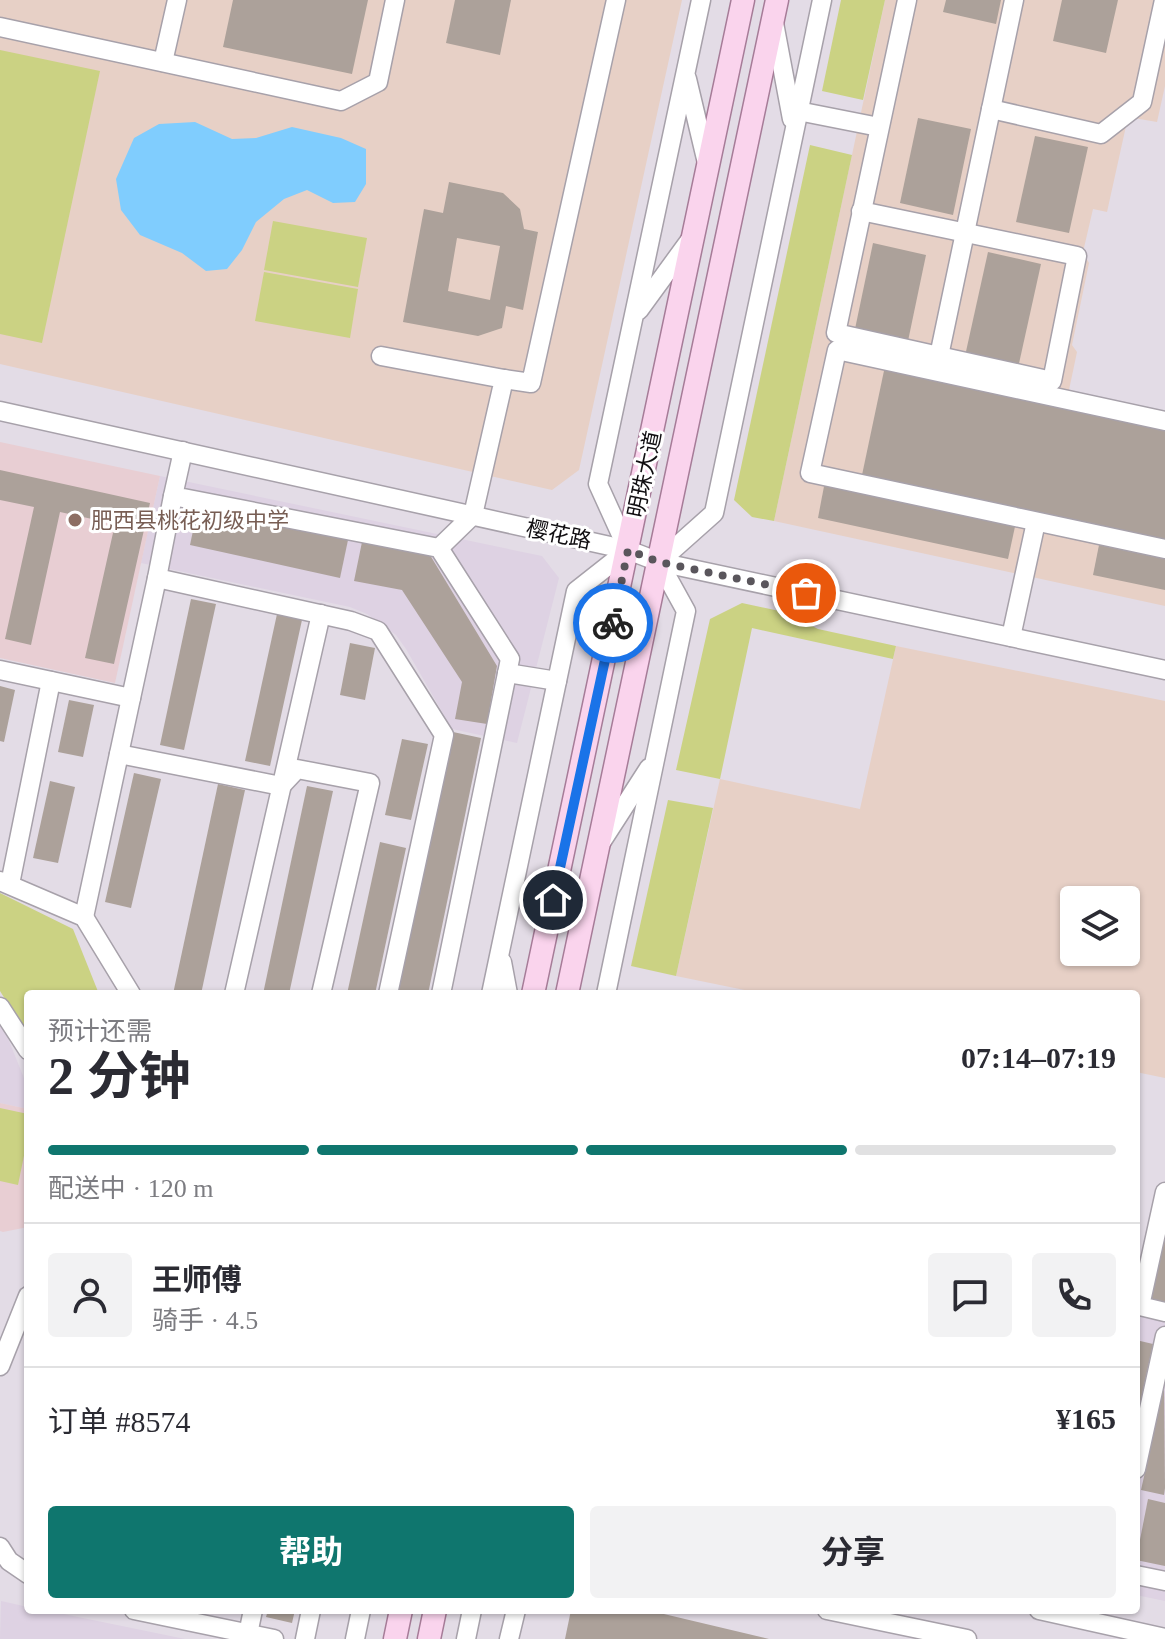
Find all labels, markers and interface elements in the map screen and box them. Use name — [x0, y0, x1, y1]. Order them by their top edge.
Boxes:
street label: 明珠大道 — [623, 428, 666, 520]
place label: 肥西县桃花初级中学 — [91, 508, 289, 533]
marker: 肥西县桃花初级中学 — [66, 511, 84, 529]
street label: 樱花路 — [524, 515, 594, 554]
pin — [772, 559, 840, 627]
icon: bag — [784, 571, 828, 615]
courier — [573, 583, 653, 663]
icon: bike — [591, 601, 635, 645]
pin — [519, 866, 587, 934]
icon: home — [531, 878, 575, 922]
map controls — [1060, 886, 1140, 966]
button: layers — [1060, 886, 1140, 966]
text: 预计还需 — [48, 1017, 152, 1046]
text: 07:14–07:19 — [961, 1041, 1116, 1074]
text: 2 分钟 — [48, 1048, 191, 1105]
text: 配送中 · 120 m — [48, 1174, 213, 1203]
button: person — [48, 1253, 132, 1337]
button: chat — [928, 1253, 1012, 1337]
button: phone — [1032, 1253, 1116, 1337]
text: 王师傅 — [152, 1263, 242, 1296]
text: 骑手 · 4.5 — [152, 1306, 258, 1335]
text: ¥165 — [1056, 1402, 1116, 1435]
text: 订单 #8574 — [48, 1405, 191, 1438]
button: 帮助 — [48, 1506, 574, 1598]
button: 分享 — [590, 1506, 1116, 1598]

